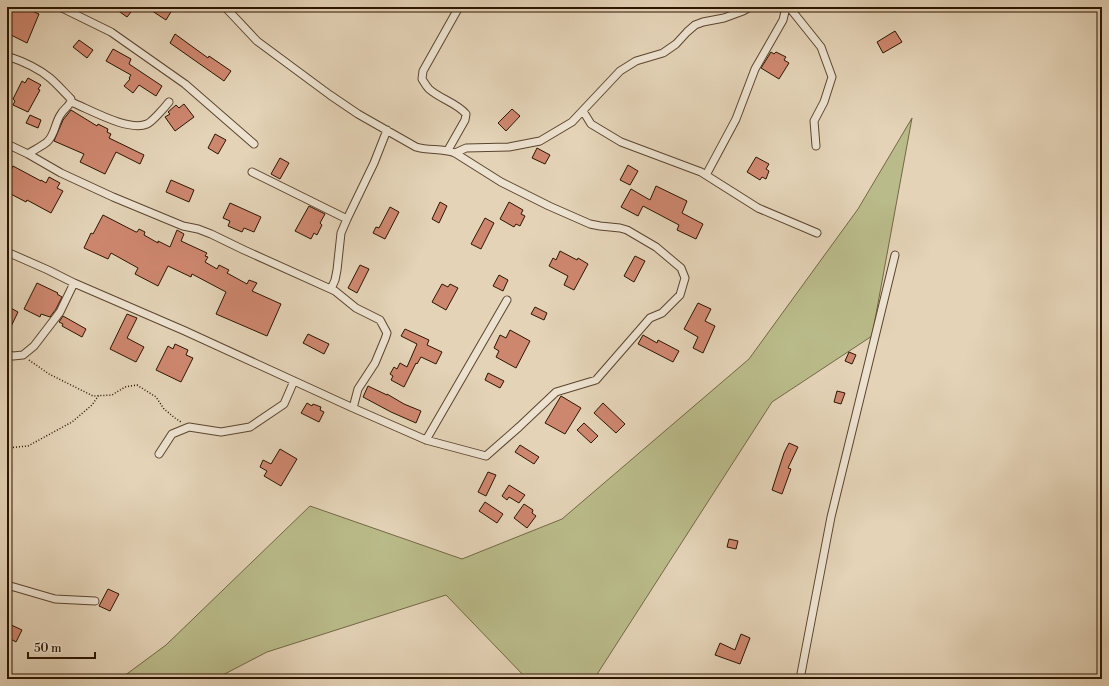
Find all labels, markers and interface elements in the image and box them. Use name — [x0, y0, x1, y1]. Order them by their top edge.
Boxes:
scale bar — [28, 634, 95, 660]
text: 50 m — [34, 641, 62, 656]

